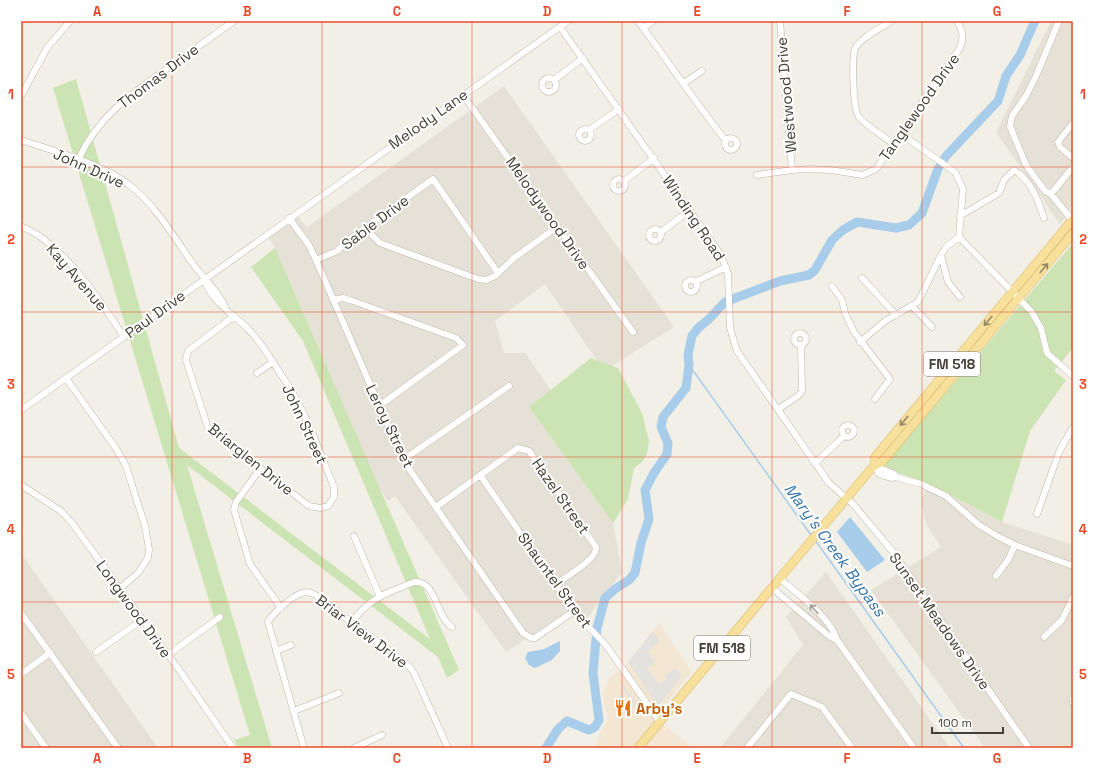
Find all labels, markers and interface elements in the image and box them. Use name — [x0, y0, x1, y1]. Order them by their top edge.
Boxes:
text: A — [93, 3, 102, 20]
text: B — [243, 3, 252, 20]
text: C — [393, 3, 401, 20]
text: D — [543, 3, 552, 20]
text: E — [693, 3, 701, 20]
text: F — [844, 3, 851, 20]
text: G — [993, 3, 1001, 20]
street label: Westwood Drive — [771, 36, 801, 154]
street label: Thomas Drive — [114, 39, 202, 113]
street label: Tanglewood Drive — [875, 49, 963, 165]
street label: Melody Lane — [385, 85, 471, 153]
text: 1 — [8, 86, 14, 103]
text: 1 — [1080, 86, 1086, 103]
street label: John Drive — [50, 144, 128, 192]
street label: Melodywood Drive — [502, 153, 594, 273]
street label: Winding Road — [658, 172, 730, 264]
street label: Sable Drive — [337, 190, 413, 254]
text: 2 — [7, 231, 15, 248]
text: 2 — [1079, 231, 1087, 248]
street label: Kay Avenue — [42, 239, 112, 315]
one-way arrow — [1039, 263, 1048, 274]
street label: Paul Drive — [121, 286, 189, 342]
one-way arrow — [983, 316, 992, 327]
road number: FM 518 — [924, 352, 980, 376]
text: 3 — [7, 376, 15, 393]
text: 3 — [1079, 376, 1087, 393]
street label: John Street — [278, 381, 332, 467]
street label: Leroy Street — [362, 381, 418, 471]
one-way arrow — [900, 416, 909, 427]
street label: Briarglen Drive — [204, 419, 298, 499]
street label: Hazel Street — [528, 454, 594, 538]
water label: Mary's Creek Bypass — [780, 479, 891, 621]
text: 4 — [7, 521, 15, 538]
text: 4 — [1079, 521, 1087, 538]
street label: Shauntel Street — [514, 528, 596, 632]
street label: Sunset Meadows Drive — [885, 549, 995, 694]
street label: Longwood Drive — [92, 556, 176, 662]
street label: Briar View Drive — [312, 590, 412, 672]
one-way arrow — [810, 604, 819, 615]
road number: FM 518 — [694, 636, 750, 660]
text: 5 — [7, 666, 15, 683]
text: 5 — [1079, 666, 1087, 683]
restaurant icon: Arby's — [613, 698, 633, 718]
place label: Arby's — [636, 699, 683, 718]
scale bar — [932, 709, 1003, 735]
text: 100 m — [938, 715, 972, 731]
text: A — [93, 750, 102, 767]
text: B — [243, 750, 252, 767]
text: C — [393, 750, 401, 767]
text: D — [543, 750, 552, 767]
text: E — [693, 750, 701, 767]
text: F — [844, 750, 851, 767]
text: G — [993, 750, 1001, 767]

